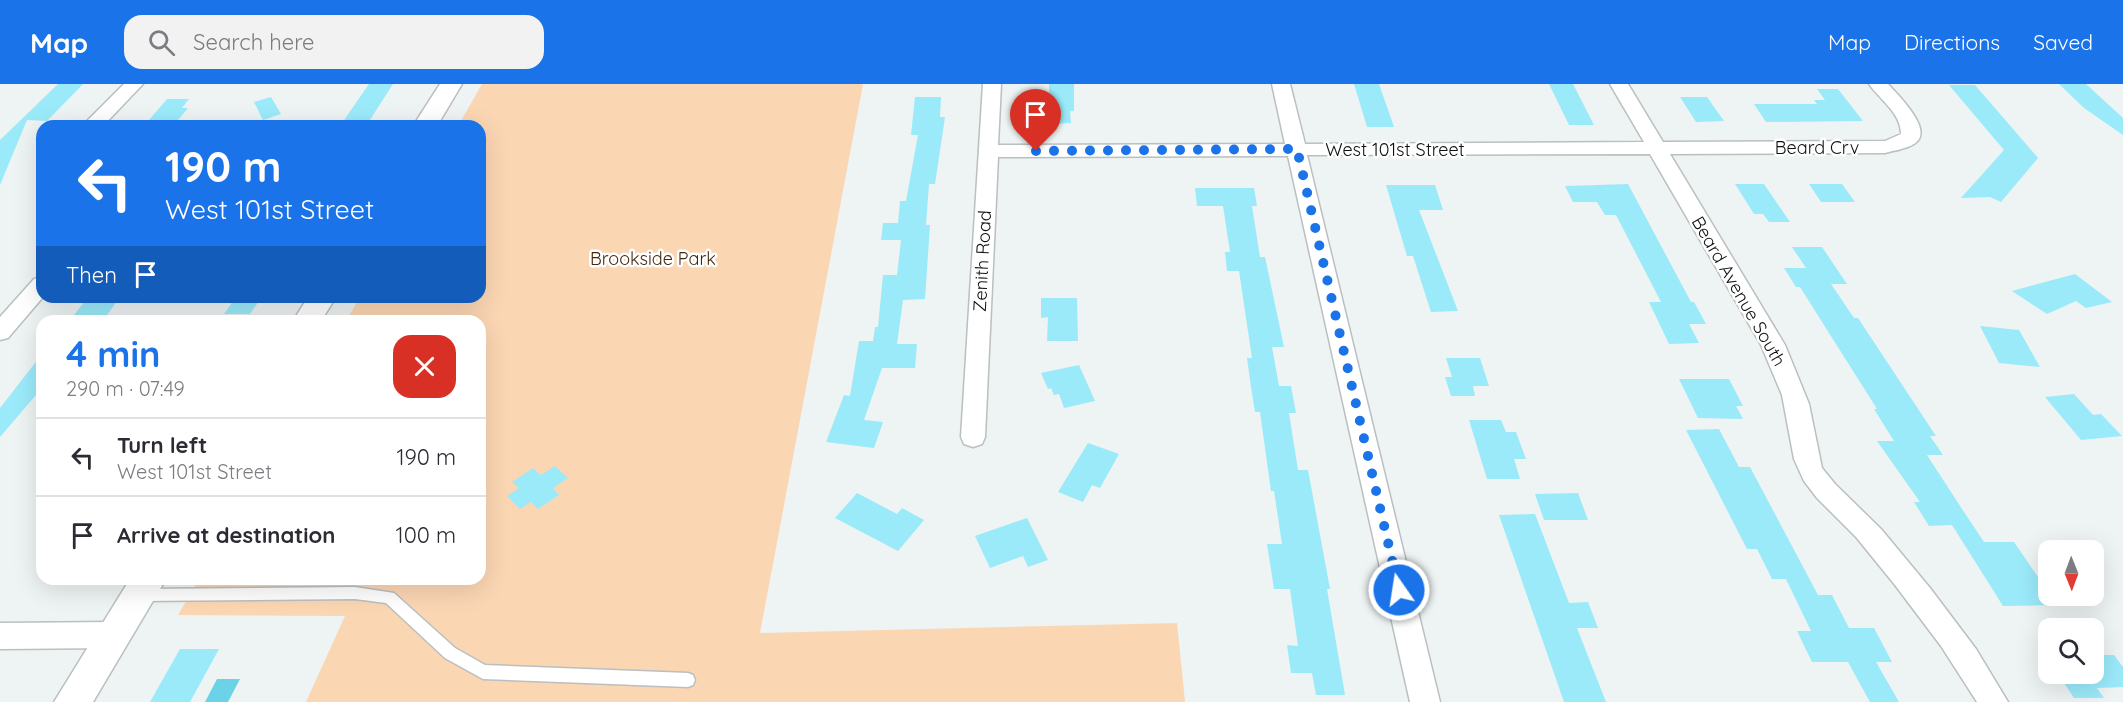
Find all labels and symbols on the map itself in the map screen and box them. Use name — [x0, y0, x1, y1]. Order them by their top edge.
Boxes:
pin — [1010, 89, 1061, 151]
street label: Beard Crv — [1775, 136, 1859, 159]
street label: West 101st Street — [1325, 138, 1465, 161]
street label: Zenith Road — [968, 210, 996, 312]
street label: Beard Avenue South — [1687, 212, 1791, 370]
park label: Brookside Park — [590, 247, 716, 270]
north arrow — [2038, 540, 2104, 606]
position arrow — [1367, 558, 1431, 622]

